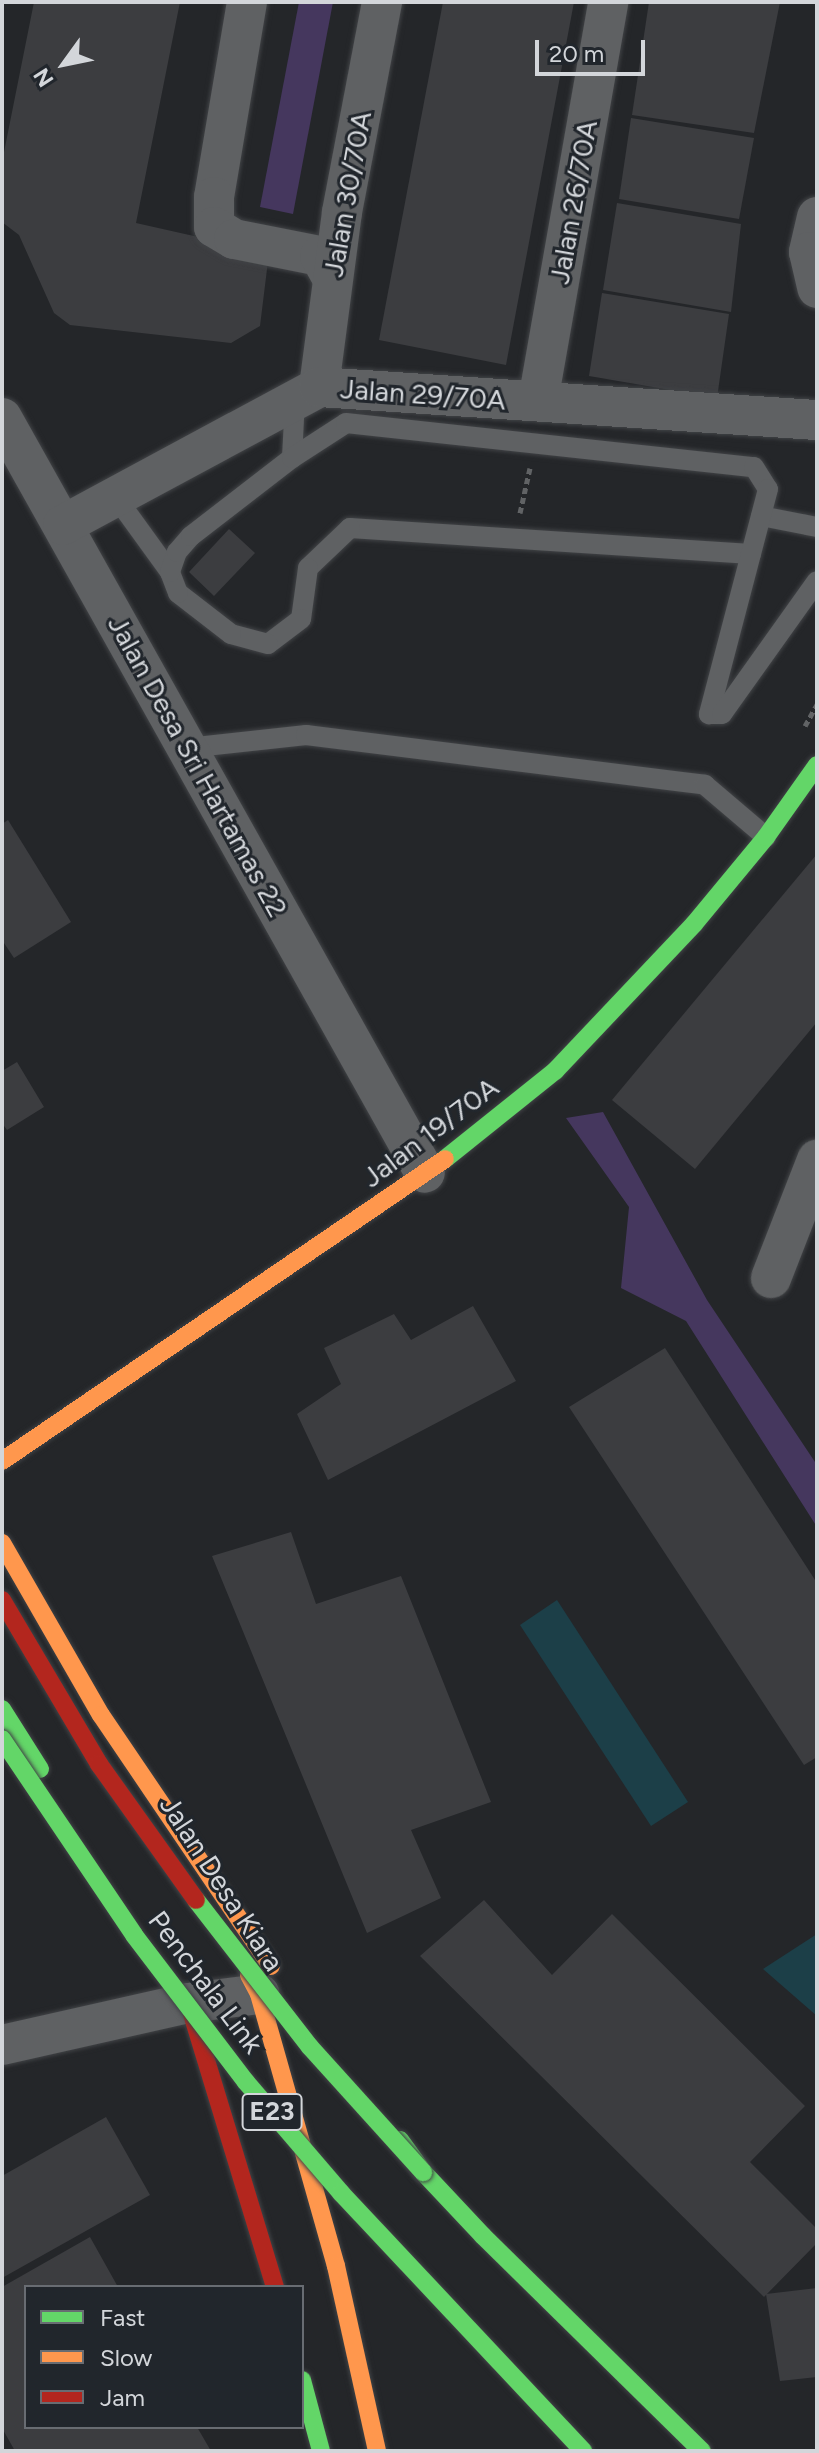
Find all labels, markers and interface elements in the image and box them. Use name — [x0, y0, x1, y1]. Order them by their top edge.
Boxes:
north arrow — [24, 24, 104, 104]
scale bar — [539, 24, 649, 74]
text: 20 m — [549, 39, 604, 68]
text: N — [28, 63, 59, 92]
street label: Jalan 30/70A — [316, 109, 378, 279]
street label: Jalan 26/70A — [542, 117, 604, 287]
street label: Jalan 29/70A — [339, 371, 507, 417]
street label: Jalan Desa Sri Hartamas 22 — [101, 609, 295, 923]
street label: Jalan 19/70A — [355, 1070, 505, 1194]
street label: Jalan Desa Kiara — [153, 1789, 291, 1977]
street label: Penchala Link — [142, 1904, 270, 2060]
road number: E23 — [240, 2090, 304, 2134]
legend — [24, 2285, 304, 2429]
text: Fast — [100, 2303, 145, 2332]
text: Slow — [100, 2343, 152, 2372]
text: Jam — [100, 2383, 145, 2412]

